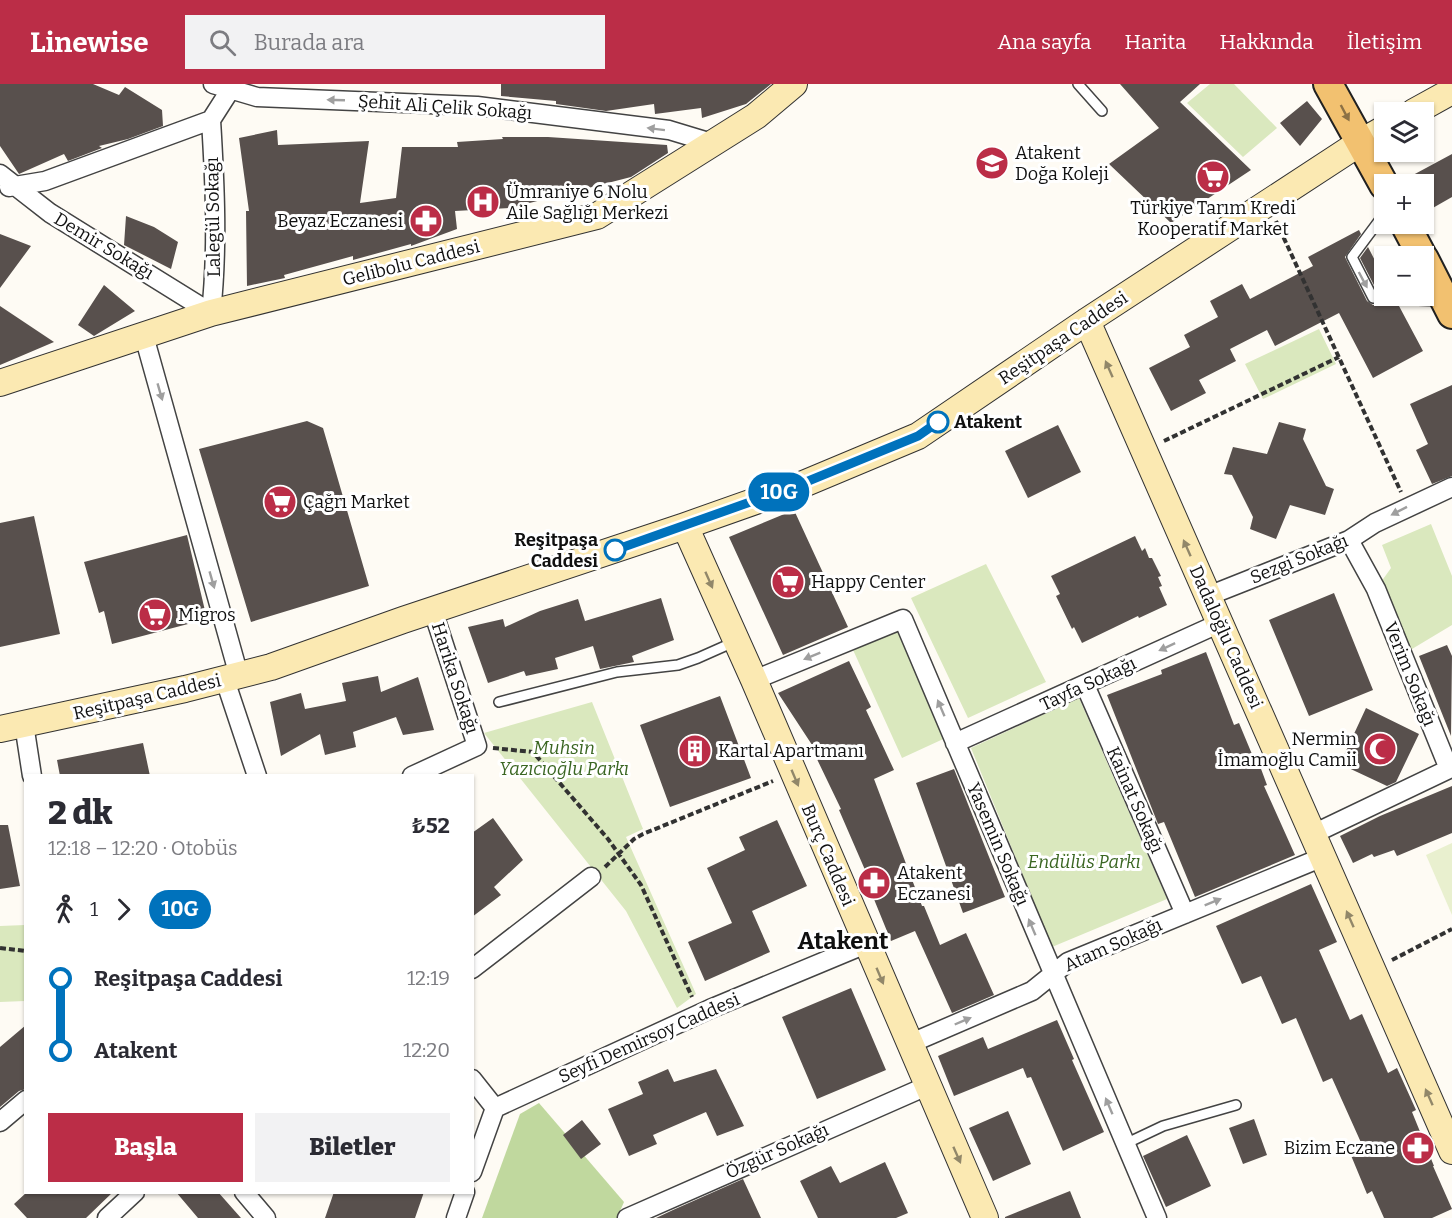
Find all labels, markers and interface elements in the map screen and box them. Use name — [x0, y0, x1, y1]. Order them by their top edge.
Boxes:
search box — [185, 15, 605, 69]
text: Linewise — [30, 26, 149, 59]
icon: search — [206, 26, 239, 59]
text: Burada ara — [254, 29, 364, 56]
text: Ana sayfa — [997, 29, 1091, 55]
text: Harita — [1124, 29, 1186, 55]
text: Hakkında — [1219, 29, 1314, 55]
text: İletişim — [1347, 29, 1422, 55]
street label: Şehit Ali Çelik Sokağı — [357, 90, 533, 124]
one-way arrow — [327, 95, 346, 105]
map controls — [1374, 102, 1434, 306]
button: layers — [1374, 102, 1434, 162]
one-way arrow — [1340, 104, 1350, 121]
one-way arrow — [646, 124, 665, 133]
place label: Atakent Doğa Koleji — [1015, 142, 1109, 185]
school or university icon: Atakent Doğa Koleji — [974, 145, 1010, 181]
street label: Lalegül Sokağı — [201, 157, 225, 277]
supermarket icon: Türkiye Tarım Kredi Kooperatif Market — [1195, 159, 1231, 195]
button: + — [1374, 174, 1434, 234]
place label: Ümraniye 6 Nolu Aile Sağlığı Merkezi — [506, 181, 668, 224]
hospital icon: Ümraniye 6 Nolu Aile Sağlığı Merkezi — [465, 184, 501, 220]
place label: Türkiye Tarım Kredi Kooperatif Market — [1130, 197, 1296, 240]
pharmacy icon: Beyaz Eczanesi — [408, 203, 444, 239]
street label: Demir Sokağı — [50, 208, 158, 284]
place label: Beyaz Eczanesi — [277, 210, 403, 232]
street label: Gelibolu Caddesi — [340, 235, 482, 291]
button: − — [1374, 246, 1434, 306]
one-way arrow — [1358, 271, 1368, 288]
street label: Reşitpaşa Caddesi — [994, 287, 1132, 389]
one-way arrow — [1104, 360, 1114, 378]
one-way arrow — [155, 383, 165, 401]
marker: Atakent — [927, 411, 949, 433]
place label: Atakent — [954, 411, 1022, 433]
line badge: 10G — [744, 472, 814, 512]
text: 10G — [760, 479, 798, 505]
supermarket icon: Çağrı Market — [262, 484, 298, 520]
place label: Çağrı Market — [303, 491, 410, 513]
one-way arrow — [1390, 507, 1407, 516]
place label: Reşitpaşa Caddesi — [514, 529, 598, 572]
street label: Sezgi Sokağı — [1247, 529, 1351, 589]
marker: Reşitpaşa Caddesi — [604, 539, 626, 561]
one-way arrow — [1182, 539, 1192, 557]
street label: Dadaloğlu Caddesi — [1185, 562, 1267, 712]
supermarket icon: Happy Center — [770, 564, 806, 600]
one-way arrow — [208, 571, 217, 589]
one-way arrow — [704, 571, 713, 588]
place label: Happy Center — [811, 571, 926, 593]
supermarket icon: Migros — [137, 597, 173, 633]
place label: Migros — [178, 604, 236, 626]
street label: Verim Sokağı — [1379, 619, 1441, 729]
street label: Harika Sokağı — [427, 620, 483, 736]
one-way arrow — [1158, 643, 1175, 652]
one-way arrow — [803, 651, 821, 661]
street label: Tayfa Sokağı — [1036, 652, 1140, 716]
street label: Reşitpaşa Caddesi — [71, 669, 223, 725]
one-way arrow — [936, 699, 946, 717]
place label: Nermin İmamoğlu Camii — [1217, 728, 1358, 771]
mosque icon: Nermin İmamoğlu Camii — [1362, 731, 1398, 767]
building icon: Kartal Apartmanı — [677, 733, 713, 769]
park label: Muhsin Yazıcıoğlu Parkı — [499, 737, 629, 780]
place label: Kartal Apartmanı — [718, 740, 864, 762]
street label: Kainat Sokağı — [1102, 743, 1168, 857]
one-way arrow — [790, 769, 800, 787]
street label: Yasemin Sokağı — [962, 779, 1034, 909]
text: 2 dk — [48, 793, 113, 833]
street label: Burç Caddesi — [797, 800, 859, 910]
text: ₺52 — [411, 812, 450, 839]
text: 12:18 – 12:20 · Otobüs — [48, 836, 238, 860]
park label: Endülüs Parkı — [1027, 851, 1141, 873]
place label: Atakent Eczanesi — [897, 862, 971, 905]
pharmacy icon: Atakent Eczanesi — [856, 865, 892, 901]
icon: walk — [48, 893, 81, 926]
icon: forward — [107, 893, 140, 926]
text: 10G — [161, 896, 199, 922]
text: 1 — [90, 897, 98, 921]
one-way arrow — [1205, 897, 1223, 907]
one-way arrow — [1345, 909, 1355, 927]
street label: Atam Sokağı — [1061, 914, 1165, 976]
one-way arrow — [1027, 918, 1036, 936]
district label: Atakent — [798, 927, 889, 955]
text: Reşitpaşa Caddesi — [94, 965, 283, 992]
text: 12:19 — [407, 966, 450, 990]
one-way arrow — [875, 968, 885, 986]
street label: Seyfi Demirsoy Caddesi — [555, 988, 743, 1088]
one-way arrow — [954, 1016, 972, 1026]
text: Atakent — [94, 1037, 177, 1064]
text: 12:20 — [403, 1038, 450, 1062]
one-way arrow — [1424, 1089, 1433, 1106]
one-way arrow — [1104, 1097, 1114, 1115]
button: Başla — [48, 1113, 243, 1182]
button: Biletler — [255, 1113, 450, 1182]
street label: Özgür Sokağı — [722, 1118, 832, 1184]
pharmacy icon: Bizim Eczane — [1400, 1130, 1436, 1166]
place label: Bizim Eczane — [1284, 1137, 1395, 1159]
one-way arrow — [953, 1147, 962, 1164]

